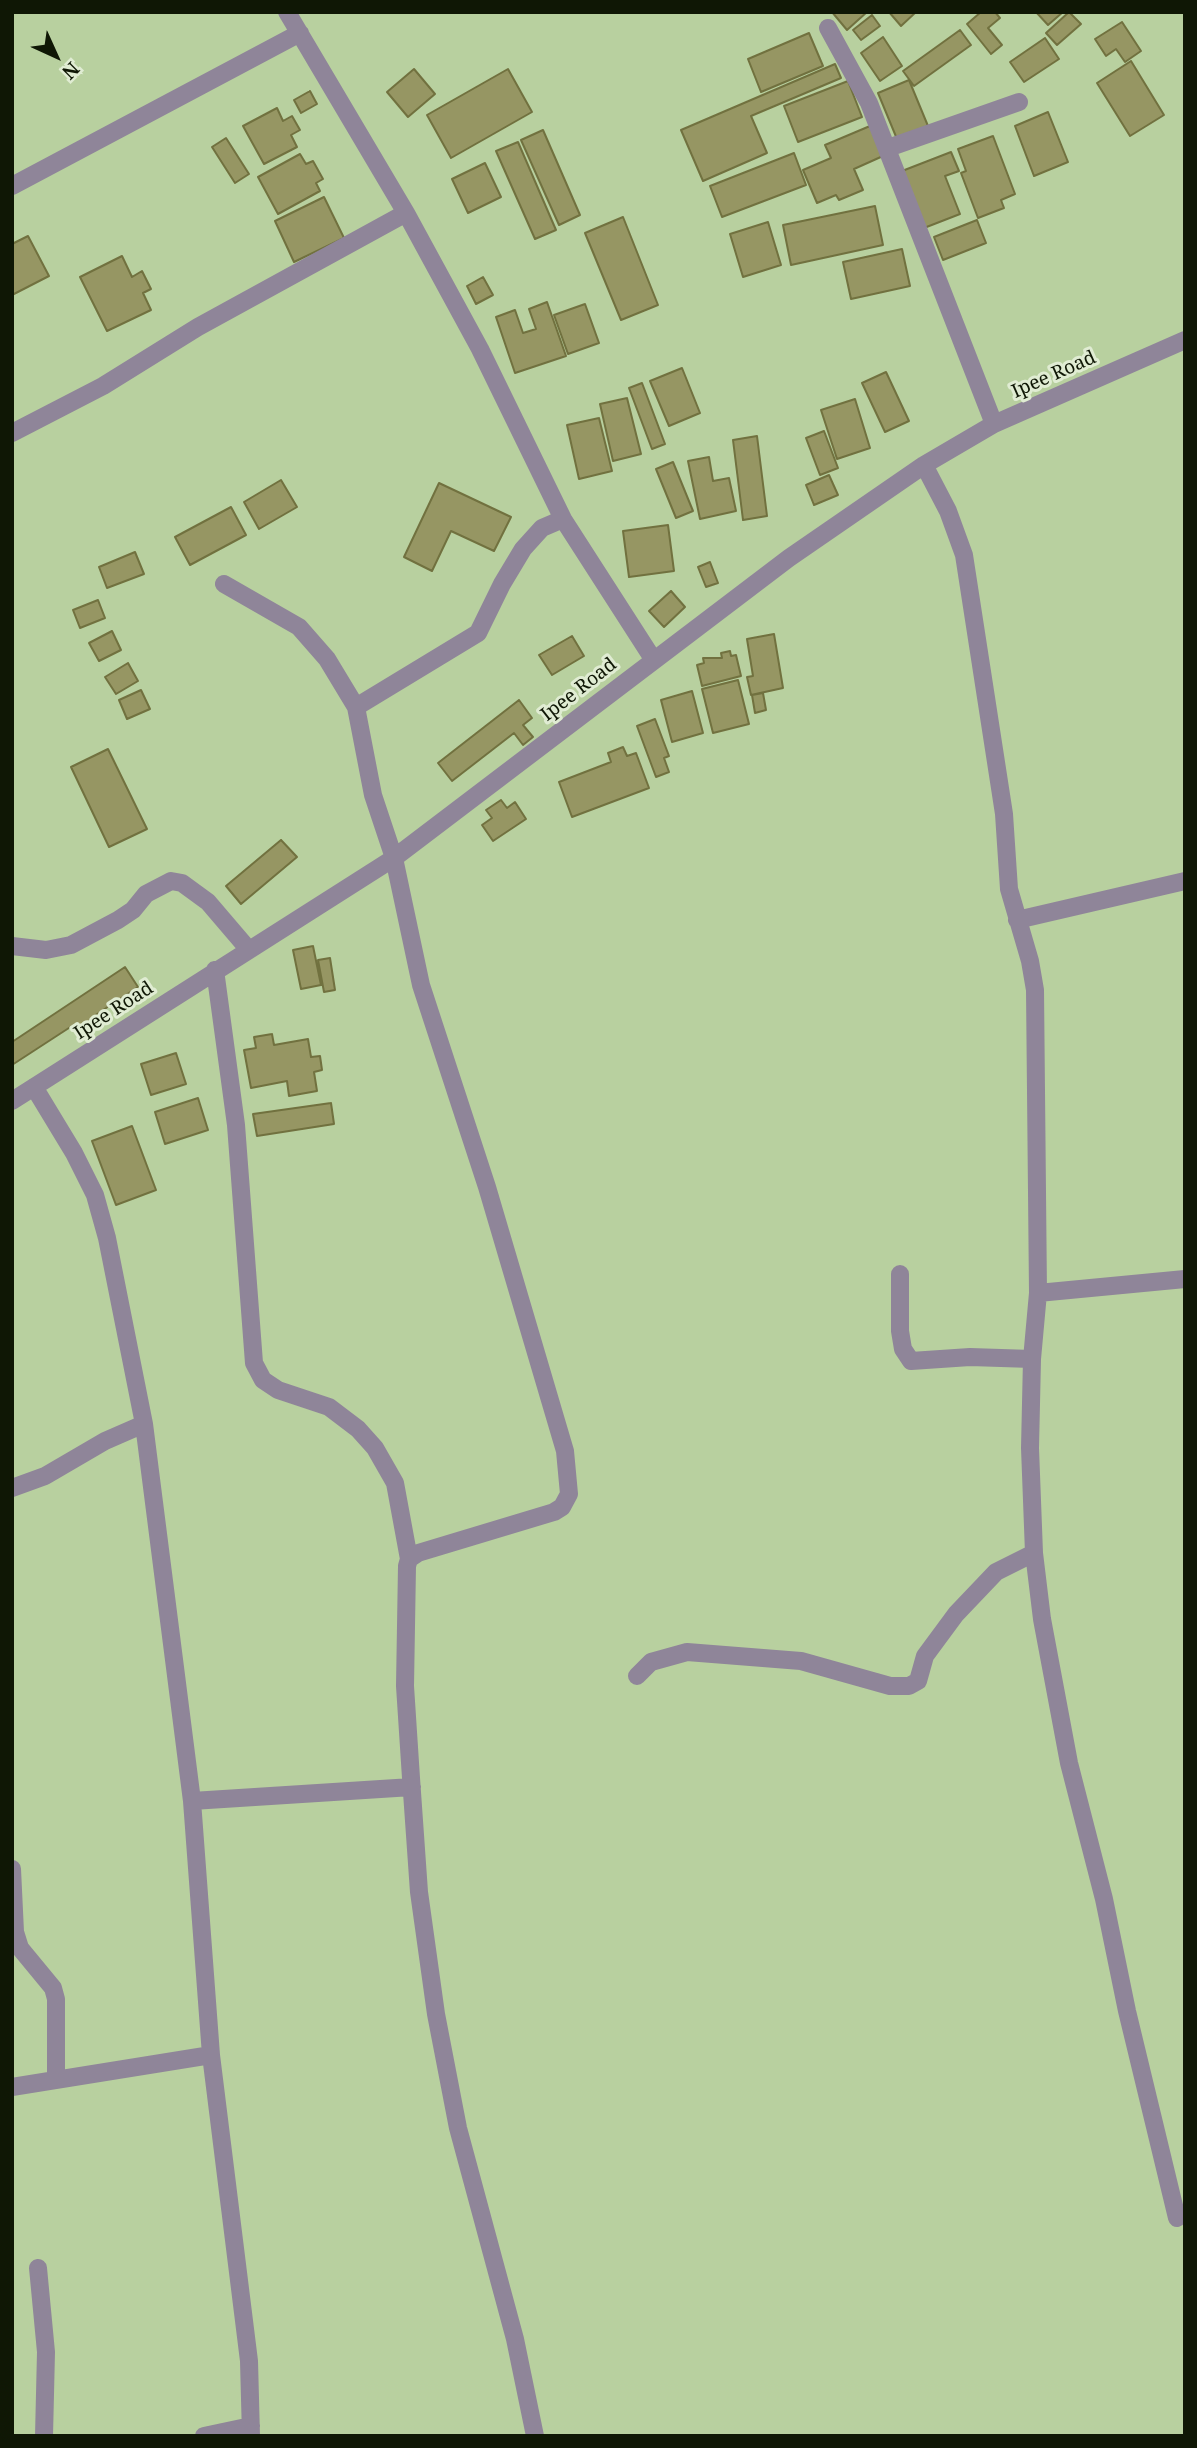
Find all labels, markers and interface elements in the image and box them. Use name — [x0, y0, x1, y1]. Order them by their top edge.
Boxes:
north arrow — [21, 21, 91, 91]
text: N — [56, 56, 85, 85]
street label: Ipee Road — [1008, 346, 1100, 404]
street label: Ipee Road — [537, 653, 621, 727]
street label: Ipee Road — [70, 977, 158, 1045]

